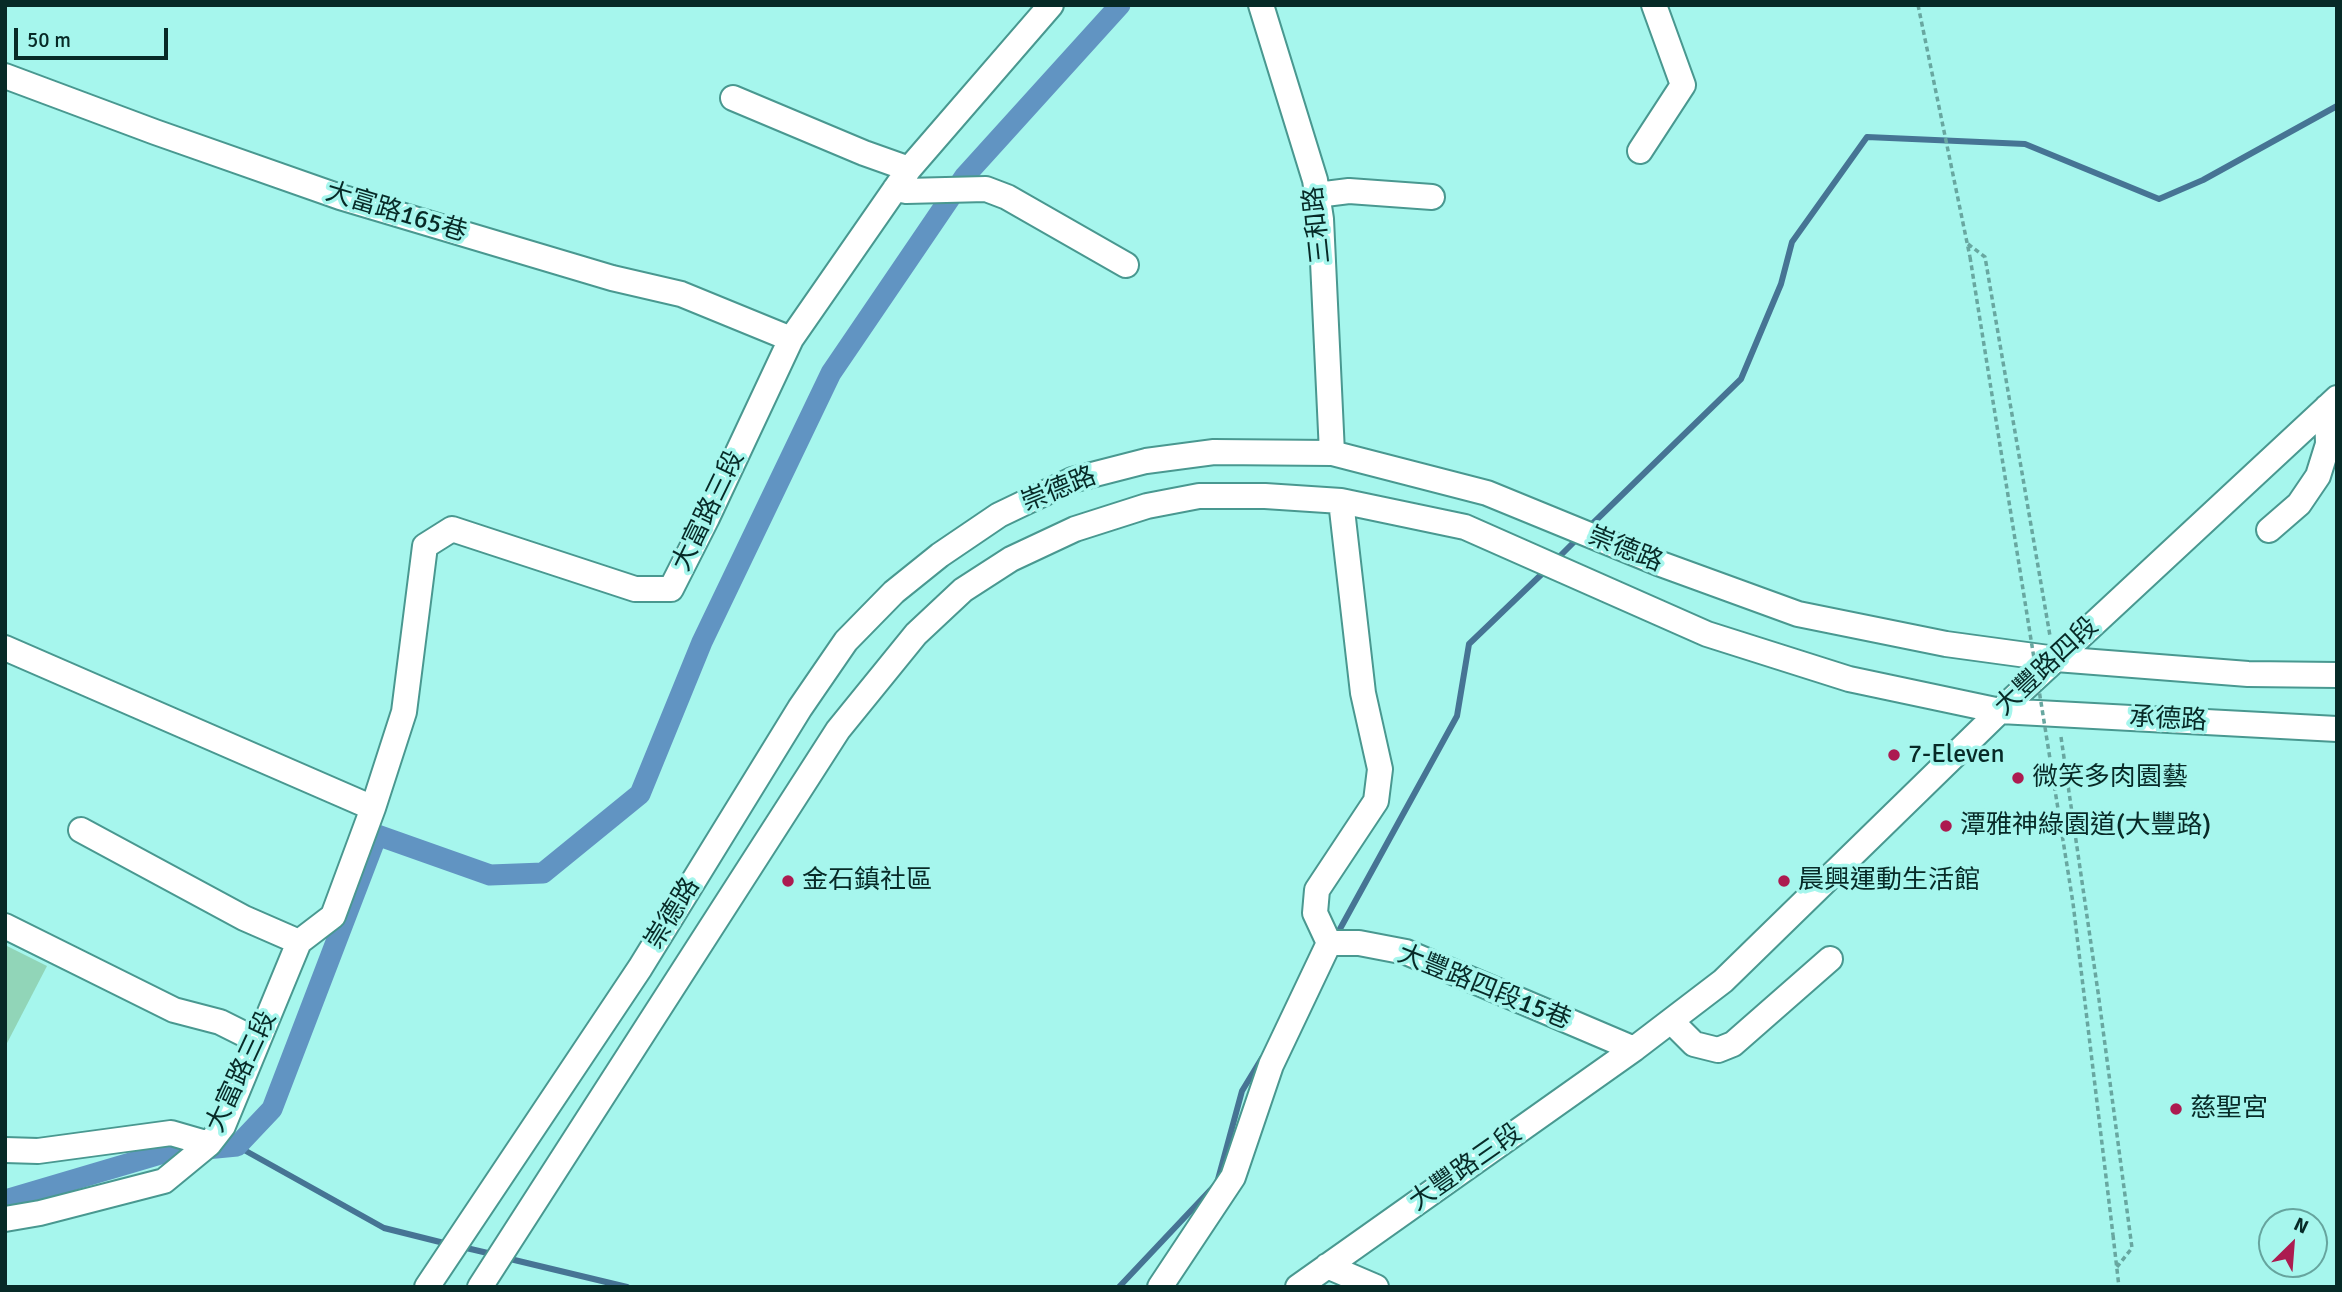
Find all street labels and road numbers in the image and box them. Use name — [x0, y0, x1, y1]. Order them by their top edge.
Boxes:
street label: 大富路165巷 — [322, 177, 470, 249]
street label: 三和路 — [1298, 185, 1338, 265]
street label: 大富路三段 — [666, 446, 752, 576]
street label: 崇德路 — [1017, 461, 1101, 519]
street label: 崇德路 — [1583, 521, 1667, 579]
street label: 大豐路四段 — [1989, 611, 2105, 723]
street label: 承德路 — [2128, 702, 2208, 738]
street label: 崇德路 — [639, 873, 707, 955]
street label: 大豐路四段15巷 — [1393, 939, 1575, 1037]
street label: 大富路三段 — [200, 1006, 284, 1138]
street label: 大豐路三段 — [1404, 1118, 1528, 1218]

